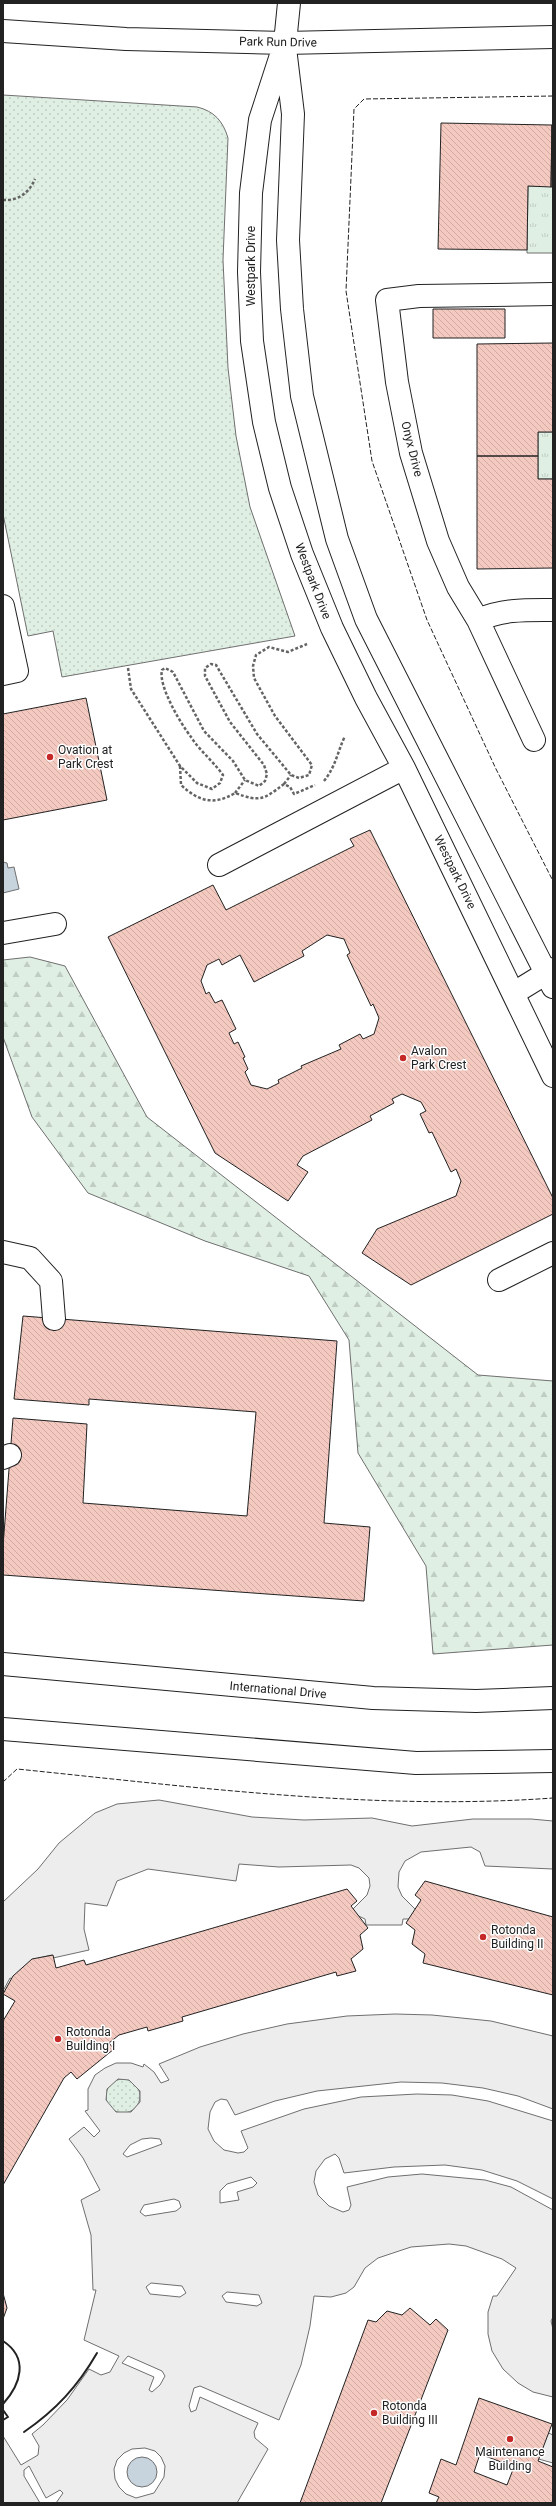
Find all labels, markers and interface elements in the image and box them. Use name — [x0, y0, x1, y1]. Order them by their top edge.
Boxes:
street label: Park Run Drive — [239, 34, 317, 50]
street label: Westpark Drive — [244, 226, 258, 306]
street label: Onyx Drive — [398, 420, 426, 478]
street label: Westpark Drive — [292, 541, 334, 621]
place label: Ovation at Park Crest — [58, 743, 113, 771]
marker: Ovation at Park Crest — [45, 752, 55, 762]
street label: Westpark Drive — [431, 833, 479, 911]
place label: Avalon Park Crest — [411, 1044, 466, 1072]
marker: Avalon Park Crest — [398, 1053, 408, 1063]
street label: International Drive — [229, 1679, 327, 1701]
place label: Rotonda Building II — [491, 1923, 543, 1951]
marker: Rotonda Building II — [478, 1932, 488, 1942]
place label: Rotonda Building I — [66, 2025, 115, 2053]
marker: Rotonda Building I — [53, 2034, 63, 2044]
place label: Rotonda Building III — [382, 2399, 438, 2427]
marker: Rotonda Building III — [369, 2408, 379, 2418]
marker: Maintenance Building — [505, 2434, 515, 2444]
place label: Maintenance Building — [475, 2445, 545, 2473]

